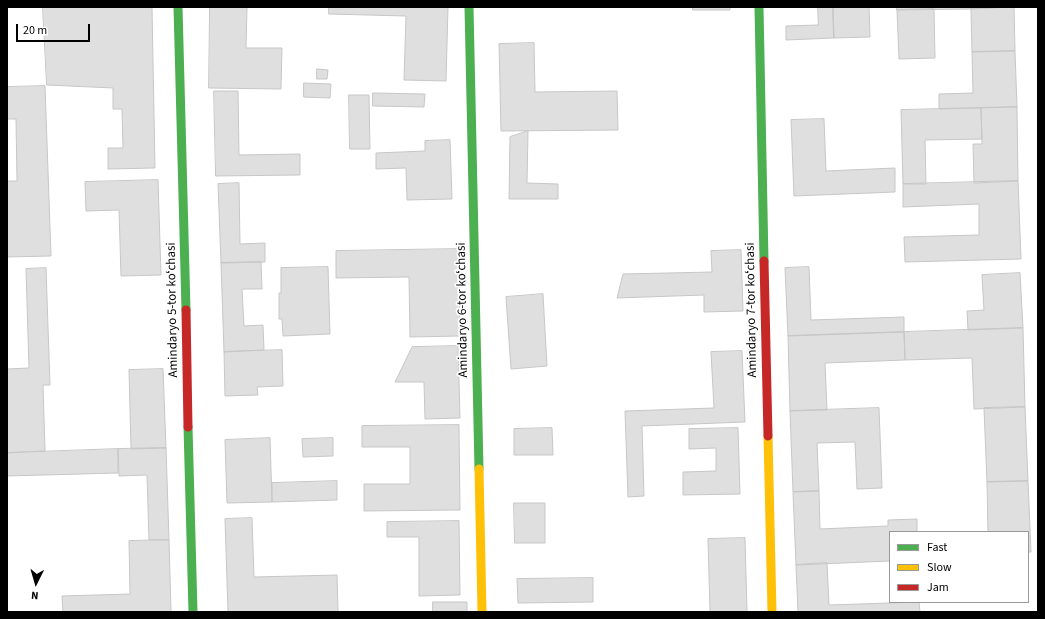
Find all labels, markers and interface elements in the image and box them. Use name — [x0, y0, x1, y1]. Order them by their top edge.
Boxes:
scale bar — [18, 16, 92, 42]
text: 20 m — [23, 22, 47, 39]
street label: Amindaryo 5-tor koʻchasi — [164, 242, 182, 378]
street label: Amindaryo 6-tor koʻchasi — [454, 242, 472, 378]
street label: Amindaryo 7-tor koʻchasi — [743, 242, 761, 378]
legend — [889, 531, 1029, 603]
text: Fast — [927, 539, 947, 556]
text: Slow — [927, 559, 952, 576]
north arrow — [16, 563, 56, 603]
text: Jam — [927, 579, 949, 596]
text: N — [31, 588, 39, 603]

